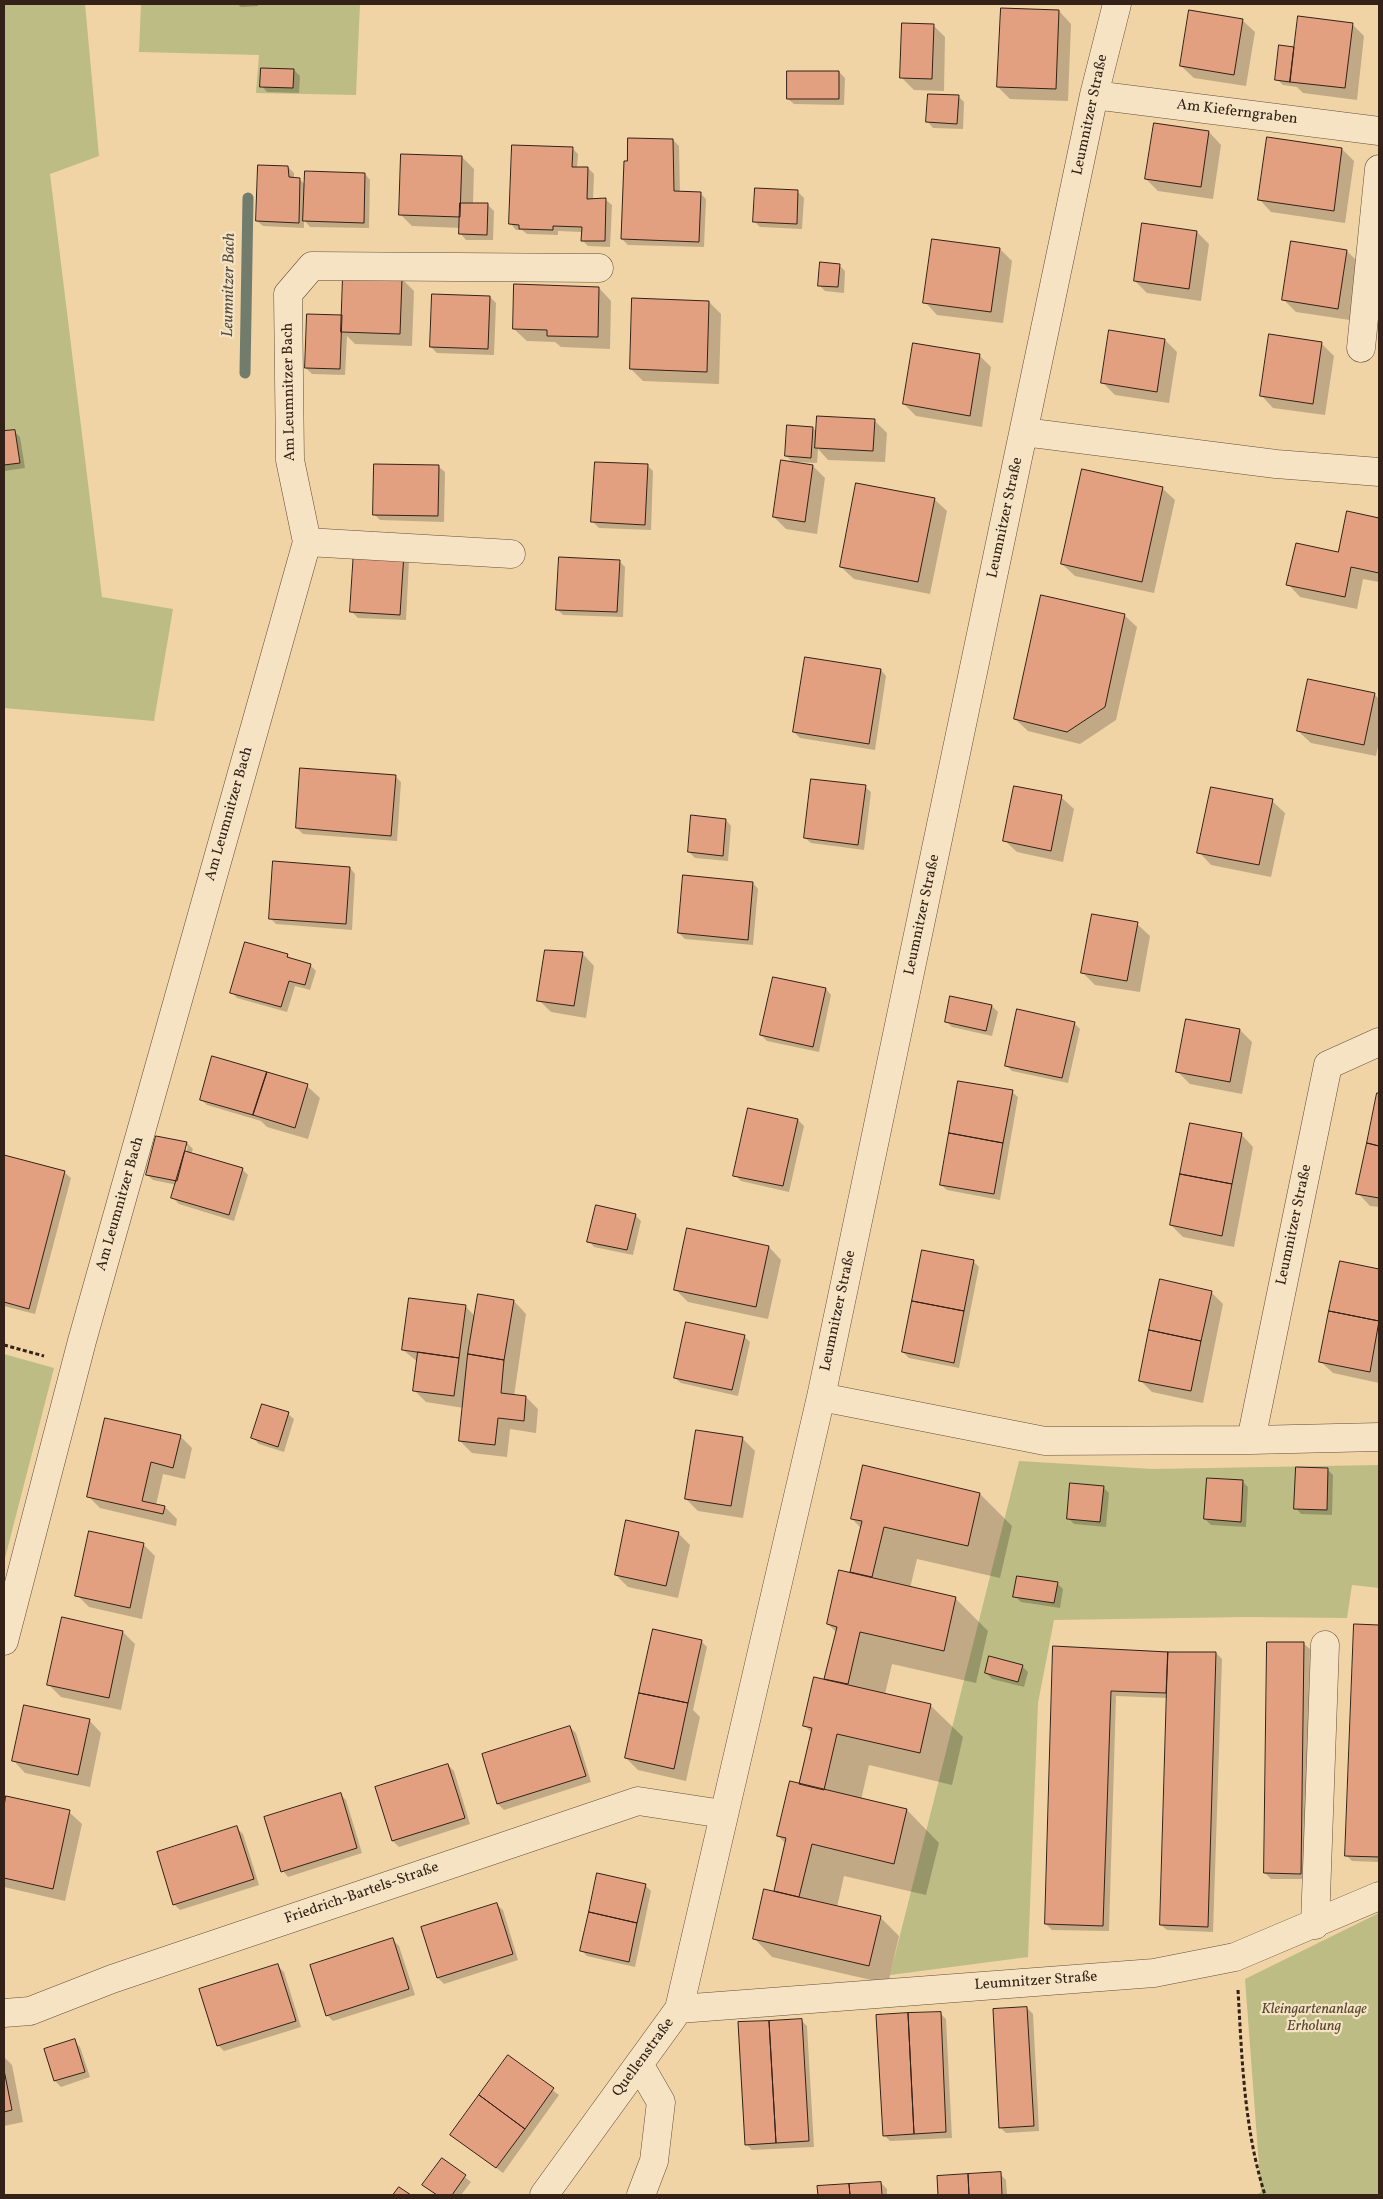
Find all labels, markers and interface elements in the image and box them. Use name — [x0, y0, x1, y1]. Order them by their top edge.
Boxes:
street label: Leumnitzer Straße — [1069, 53, 1113, 177]
street label: Am Kieferngraben — [1175, 97, 1299, 129]
water label: Leumnitzer Bach — [219, 233, 241, 337]
street label: Am Leumnitzer Bach — [280, 322, 300, 462]
street label: Leumnitzer Straße — [984, 456, 1028, 580]
street label: Am Leumnitzer Bach — [202, 745, 258, 883]
street label: Leumnitzer Straße — [901, 853, 945, 977]
street label: Am Leumnitzer Bach — [93, 1135, 149, 1273]
street label: Leumnitzer Straße — [1273, 1163, 1317, 1287]
street label: Leumnitzer Straße — [817, 1249, 861, 1373]
street label: Friedrich-Bartels-Straße — [282, 1859, 442, 1929]
street label: Leumnitzer Straße — [974, 1969, 1098, 1995]
park label: Kleingartenanlage Erholung — [1261, 2001, 1367, 2036]
street label: Quellenstraße — [609, 2015, 679, 2101]

